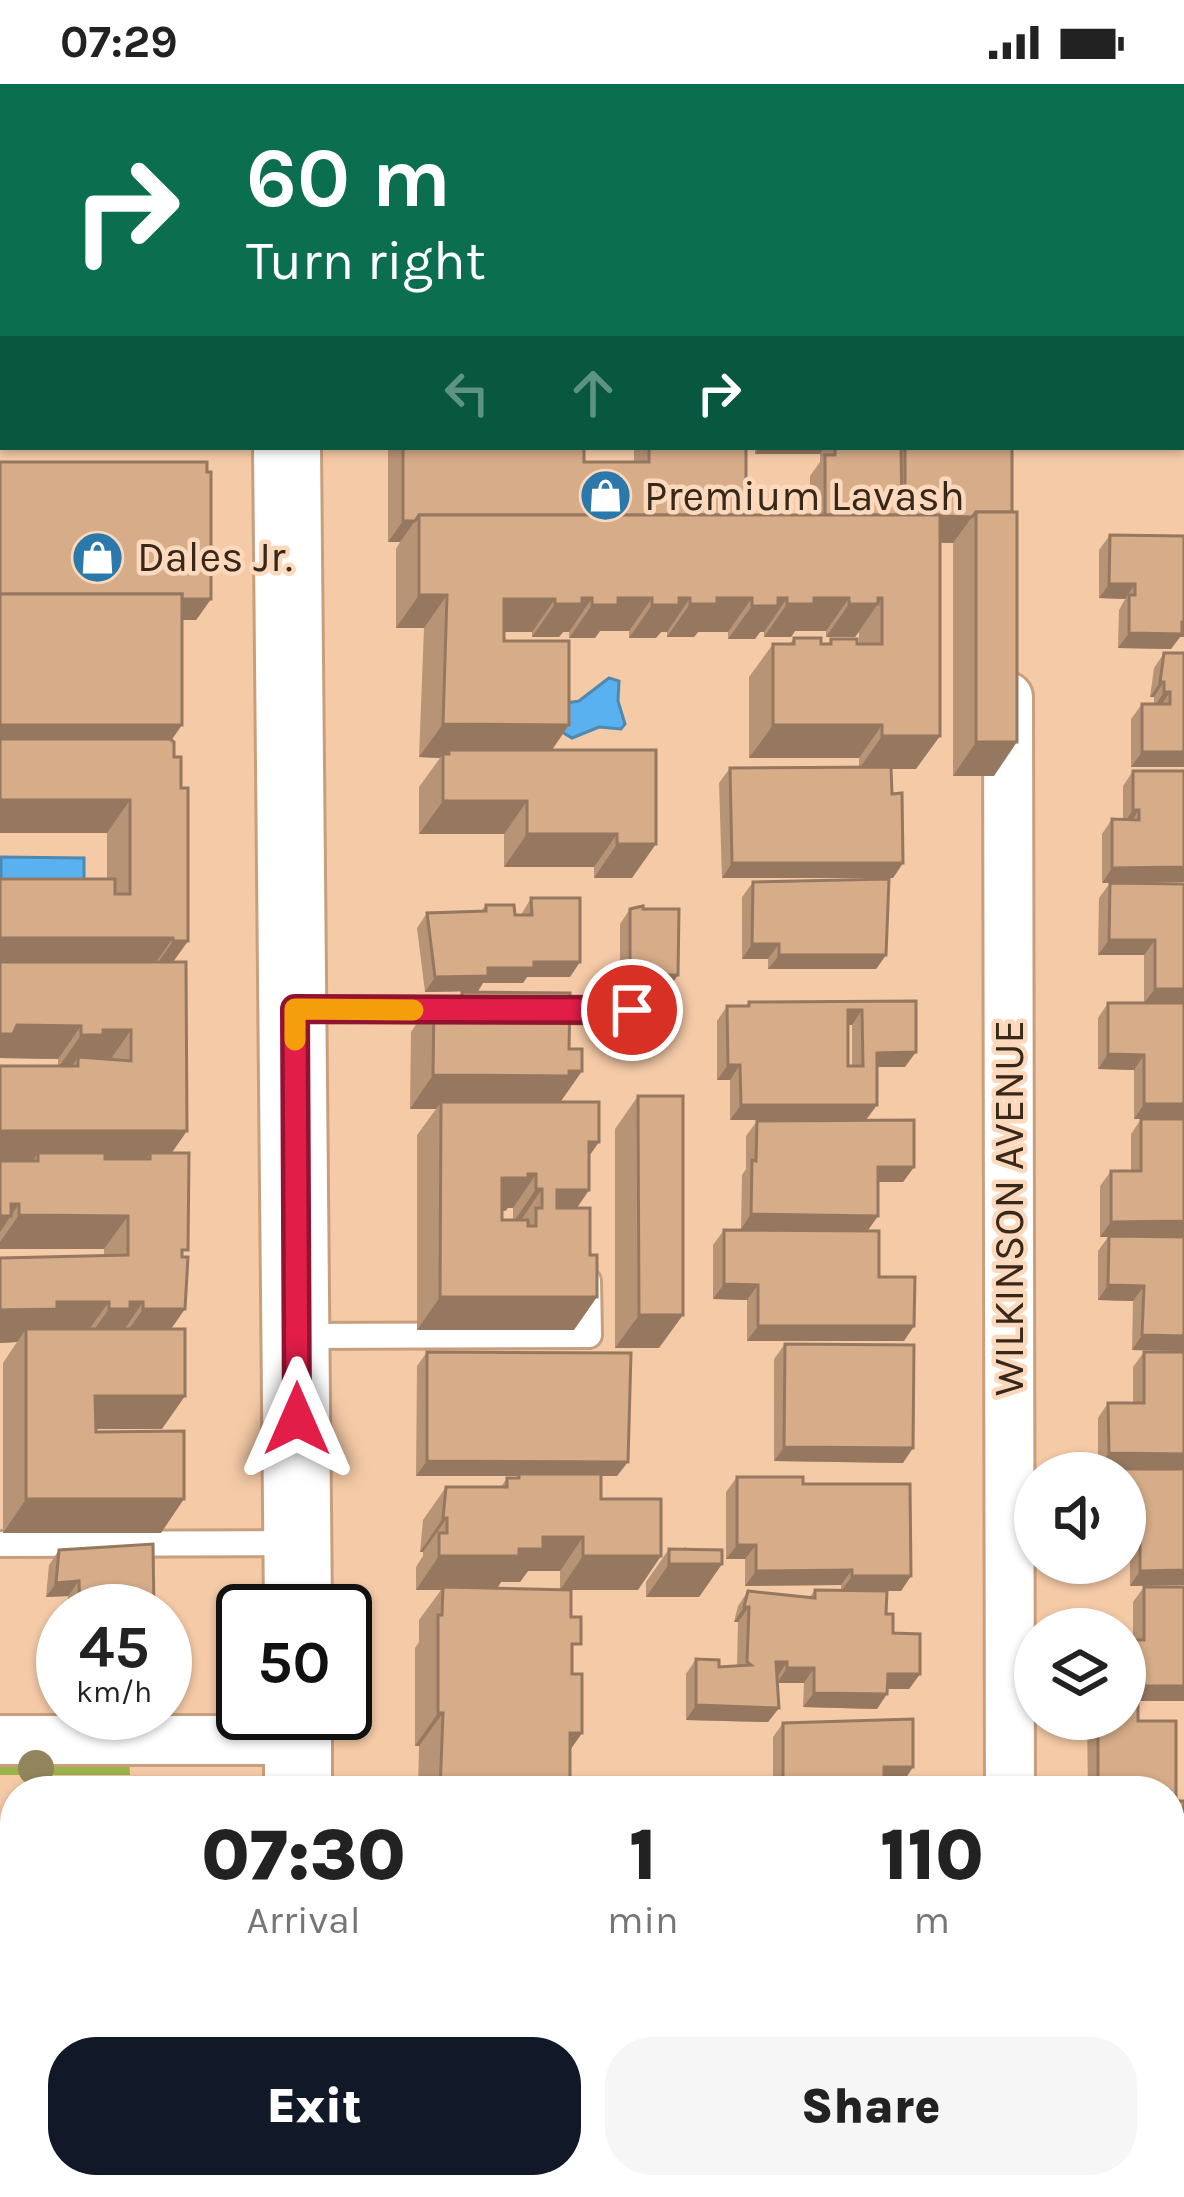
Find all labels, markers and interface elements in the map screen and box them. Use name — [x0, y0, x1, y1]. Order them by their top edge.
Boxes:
text: 07:29 — [60, 16, 178, 68]
text: 60 m — [246, 129, 451, 227]
icon: right — [48, 132, 204, 288]
text: Turn right — [246, 229, 486, 293]
icon: left — [434, 360, 500, 426]
icon: ahead — [560, 360, 626, 426]
icon: right — [686, 360, 752, 426]
shop icon: Premium Lavash — [577, 468, 633, 524]
place label: Premium Lavash — [644, 471, 965, 521]
shop icon: Dales Jr. — [70, 529, 126, 585]
place label: Dales Jr. — [137, 532, 293, 582]
pin — [581, 959, 683, 1061]
icon: arrive — [599, 977, 665, 1043]
street label: WILKINSON AVENUE — [984, 1020, 1034, 1396]
position arrow — [234, 1356, 360, 1482]
map controls — [1014, 1452, 1146, 1740]
button: sound — [1014, 1452, 1146, 1584]
speed limit sign: 50 — [216, 1584, 372, 1740]
button: layers — [1014, 1608, 1146, 1740]
text: 45 — [79, 1612, 149, 1682]
text: km/h — [76, 1674, 152, 1710]
text: 07:30 — [201, 1813, 406, 1897]
text: 1 — [629, 1813, 657, 1897]
text: 110 — [880, 1813, 984, 1897]
text: Arrival — [246, 1897, 361, 1943]
text: min — [607, 1897, 679, 1943]
text: m — [914, 1897, 950, 1943]
button: Exit — [48, 2037, 581, 2175]
button: Share — [605, 2037, 1137, 2175]

